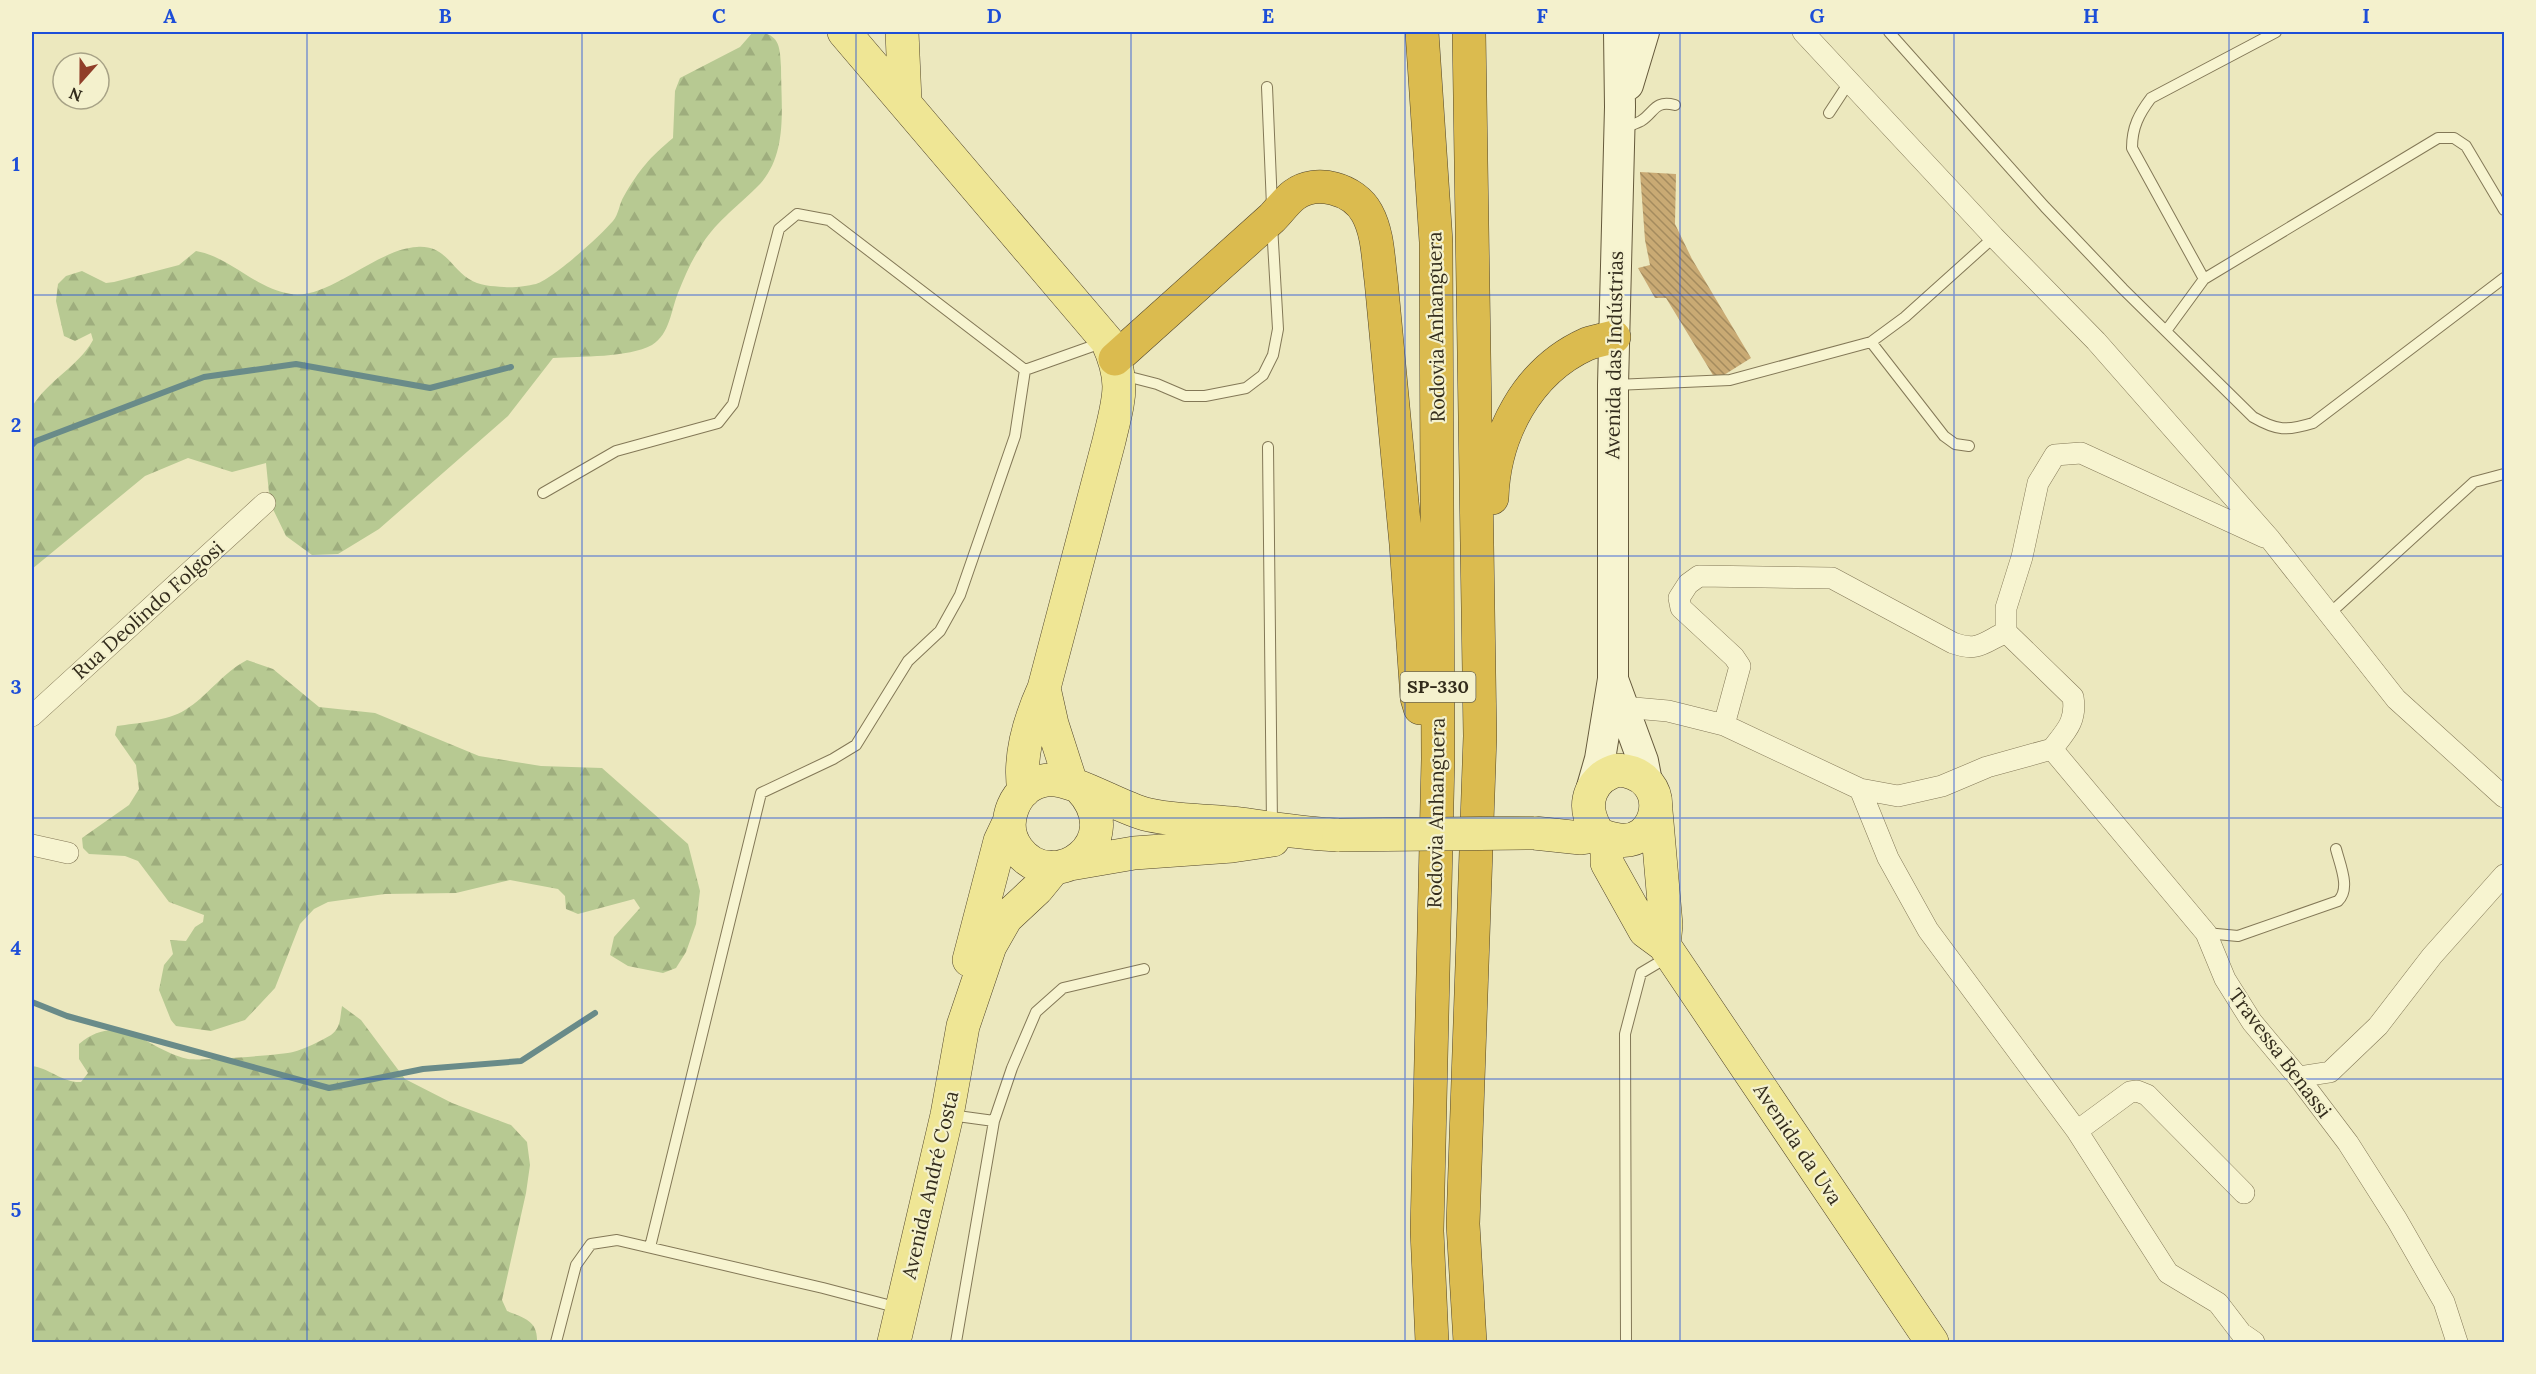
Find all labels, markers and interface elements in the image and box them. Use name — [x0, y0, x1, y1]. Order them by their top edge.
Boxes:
text: A — [163, 3, 177, 28]
text: B — [438, 3, 452, 28]
text: C — [712, 3, 726, 28]
text: D — [986, 3, 1002, 28]
text: E — [1262, 3, 1274, 28]
text: F — [1536, 3, 1548, 28]
text: G — [1809, 3, 1825, 28]
text: H — [2083, 3, 2099, 28]
text: I — [2362, 3, 2370, 28]
north arrow — [51, 51, 111, 111]
text: N — [66, 83, 85, 107]
text: 1 — [12, 151, 20, 176]
street label: Rodovia Anhanguera — [1421, 231, 1450, 423]
street label: Avenida das Indústrias — [1599, 251, 1628, 460]
text: 2 — [11, 412, 21, 437]
street label: Rua Deolindo Folgosi — [67, 535, 228, 684]
road number: SP-330 — [1400, 672, 1476, 702]
text: 3 — [10, 674, 22, 699]
street label: Rodovia Anhanguera — [1421, 717, 1450, 909]
text: 4 — [11, 935, 22, 960]
street label: Travessa Benassi — [2223, 983, 2337, 1122]
street label: Avenida da Uva — [1748, 1077, 1848, 1209]
street label: Avenida André Costa — [895, 1088, 963, 1282]
text: 5 — [11, 1197, 22, 1222]

